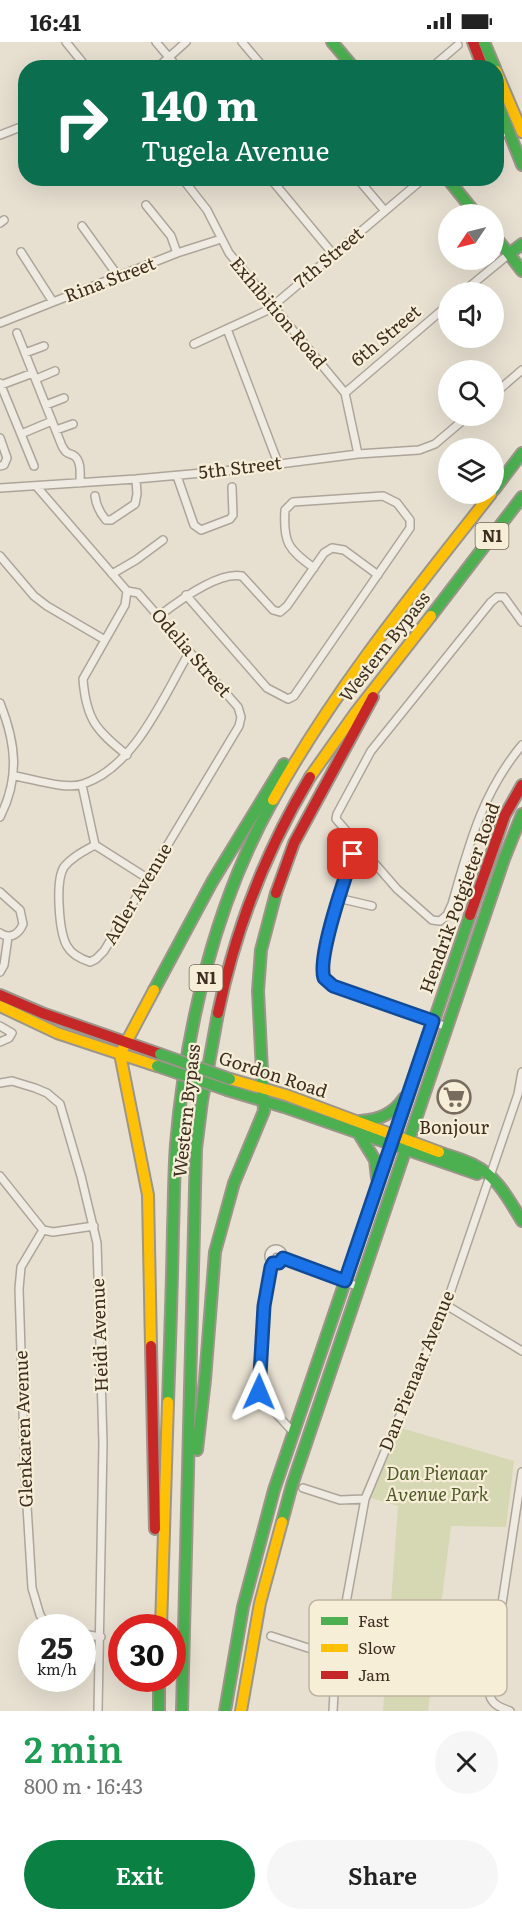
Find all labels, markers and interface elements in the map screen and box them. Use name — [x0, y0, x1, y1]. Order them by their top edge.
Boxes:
text: 16:41 — [30, 5, 81, 38]
text: 140 m — [141, 72, 258, 134]
icon: right — [42, 84, 120, 162]
text: Tugela Avenue — [141, 129, 329, 169]
north arrow — [438, 204, 504, 270]
map controls — [438, 204, 504, 504]
street label: 7th Street — [287, 219, 369, 294]
street label: Rina Street — [60, 249, 160, 308]
street label: Exhibition Road — [224, 250, 334, 374]
button: sound — [438, 282, 504, 348]
street label: 6th Street — [344, 297, 426, 372]
button: search — [438, 360, 504, 426]
button: layers — [438, 438, 504, 504]
street label: 5th Street — [197, 448, 284, 485]
road number: N1 — [476, 523, 508, 549]
street label: Western Bypass — [332, 585, 436, 707]
street label: Odelia Street — [146, 601, 239, 703]
street label: Hendrik Potgieter Road — [411, 798, 506, 997]
pin — [327, 828, 378, 879]
street label: Adler Avenue — [96, 837, 178, 949]
icon: arrive — [336, 837, 369, 870]
road number: N1 — [190, 965, 222, 991]
street label: Western Bypass — [165, 1043, 206, 1179]
street label: Gordon Road — [216, 1043, 331, 1104]
supermarket icon: Bonjour — [436, 1079, 472, 1115]
place label: Bonjour — [419, 1113, 489, 1140]
street label: Heidi Avenue — [83, 1278, 114, 1393]
street label: Dan Pienaar Avenue — [371, 1286, 460, 1455]
street label: Glenkaren Avenue — [6, 1350, 39, 1508]
position arrow — [227, 1360, 291, 1424]
park label: Dan Pienaar Avenue Park — [385, 1459, 489, 1507]
legend — [309, 1600, 507, 1696]
text: Fast — [358, 1608, 390, 1632]
speed limit sign: 30 — [108, 1614, 186, 1692]
text: 25 — [41, 1624, 73, 1668]
text: Slow — [358, 1635, 396, 1659]
text: km/h — [37, 1657, 77, 1680]
text: Jam — [358, 1662, 391, 1686]
text: 2 min — [24, 1721, 123, 1774]
button: close — [435, 1731, 498, 1794]
text: 800 m · 16:43 — [24, 1770, 143, 1800]
button: Exit — [24, 1840, 255, 1909]
button: Share — [267, 1840, 498, 1909]

